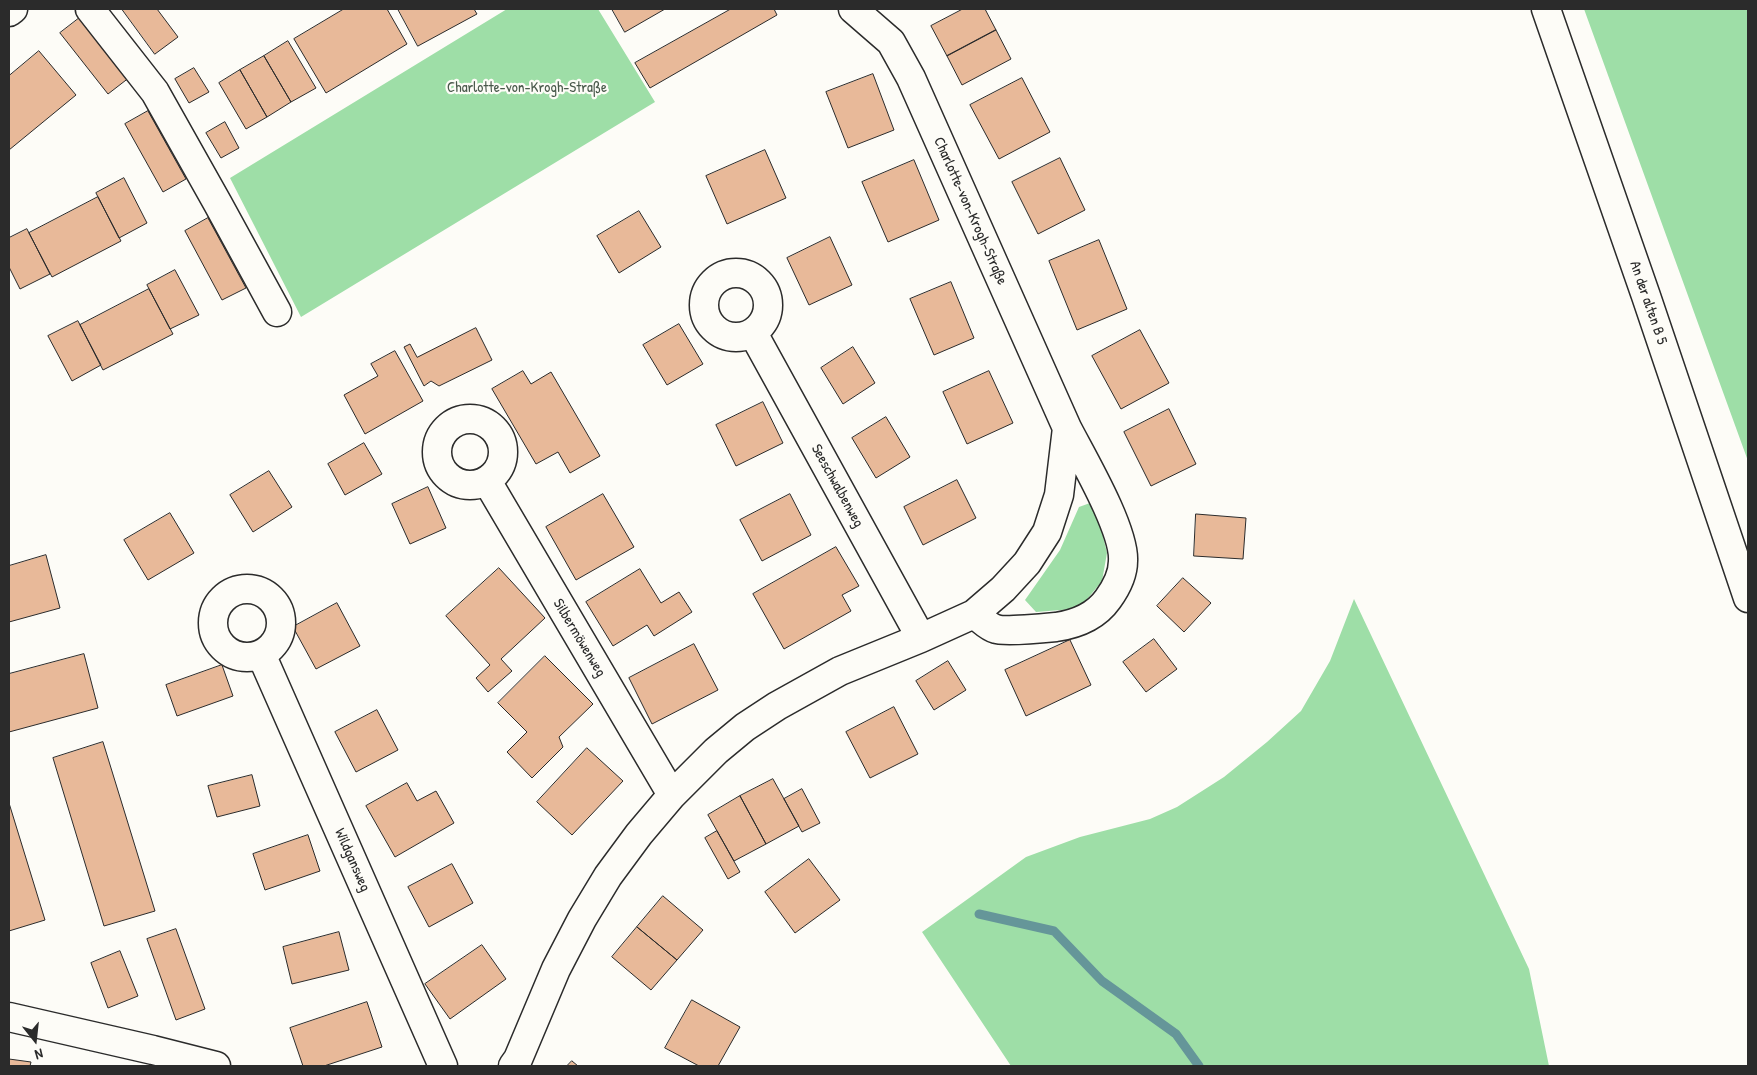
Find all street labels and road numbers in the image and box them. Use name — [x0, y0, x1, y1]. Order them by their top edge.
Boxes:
street label: Charlotte-von-Krogh-Straße — [929, 134, 1011, 288]
street label: An der alten B 5 — [1625, 259, 1671, 347]
street label: Seeschwalbenweg — [807, 441, 867, 531]
street label: Silbermöwenweg — [549, 596, 609, 680]
street label: Wildgansweg — [330, 826, 374, 894]

